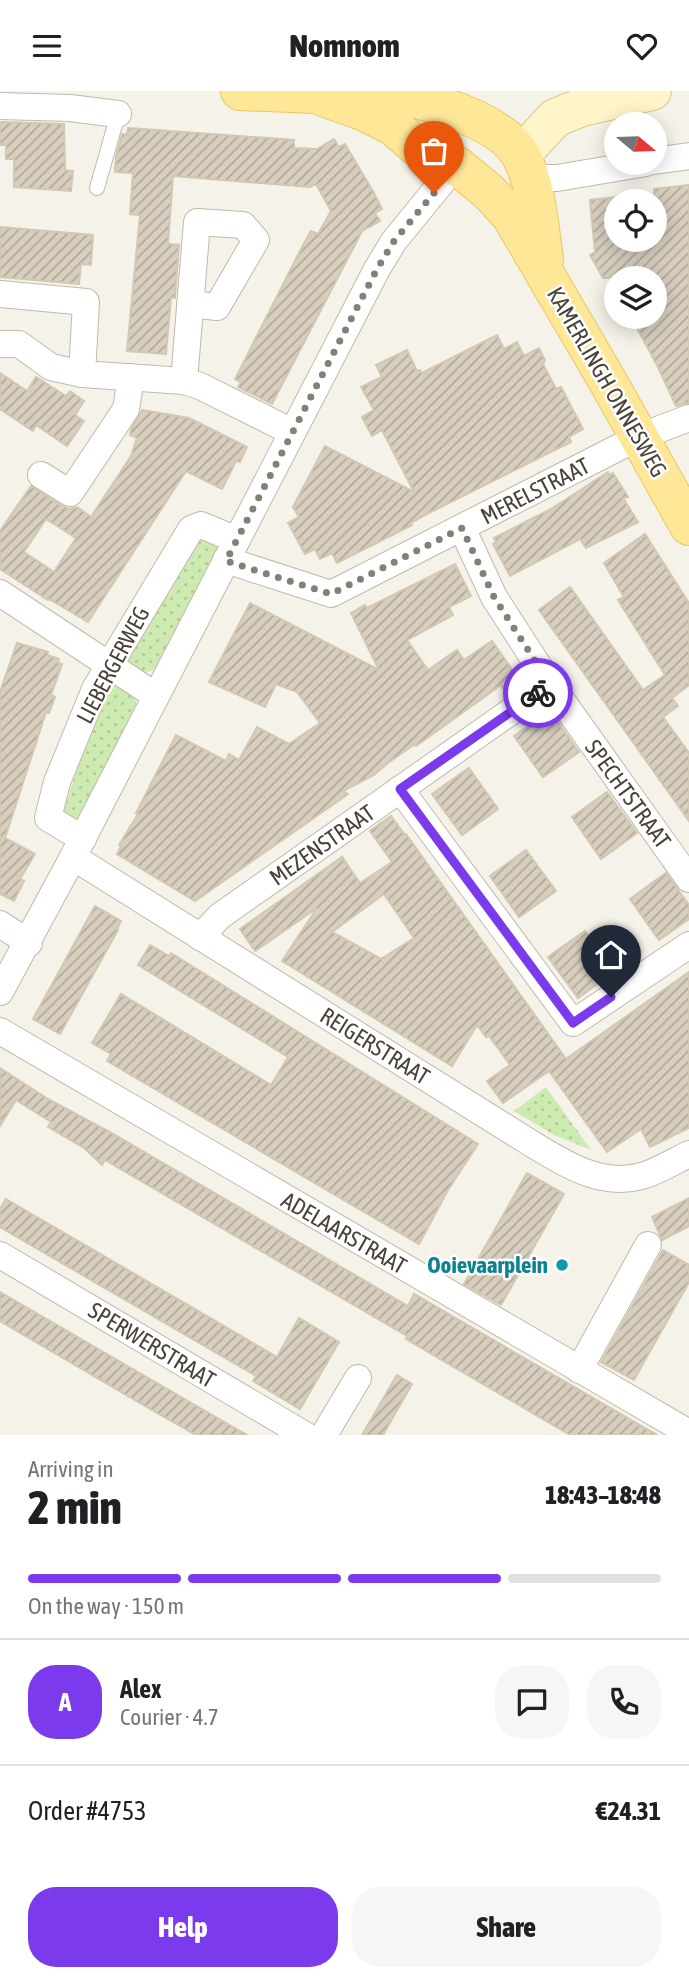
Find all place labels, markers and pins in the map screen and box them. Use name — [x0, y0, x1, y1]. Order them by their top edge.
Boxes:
pin — [404, 121, 464, 193]
pin — [581, 925, 641, 997]
place label: Ooievaarplein — [427, 1252, 548, 1278]
marker: Ooievaarplein — [554, 1257, 570, 1273]

